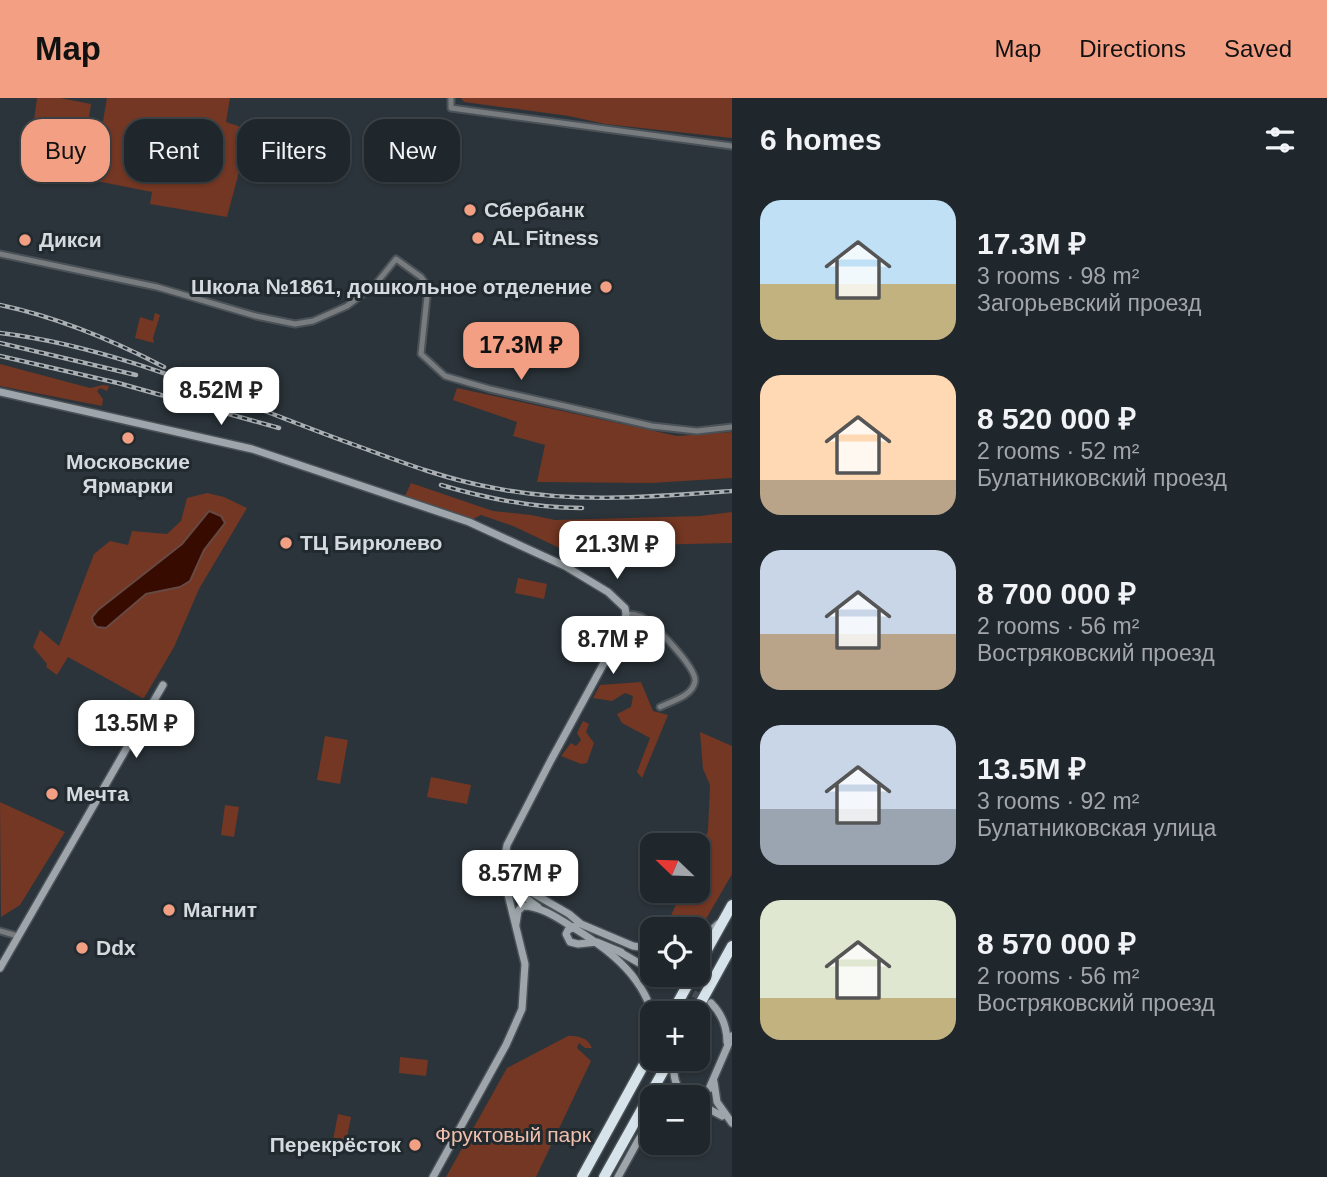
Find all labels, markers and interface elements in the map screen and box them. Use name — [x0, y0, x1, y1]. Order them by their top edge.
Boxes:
text: Map — [35, 30, 101, 67]
text: Map — [995, 35, 1041, 62]
text: Directions — [1079, 35, 1186, 62]
text: Saved — [1224, 35, 1292, 62]
chip: Buy — [21, 119, 110, 182]
chip: Rent — [124, 119, 223, 182]
chip: Filters — [237, 119, 350, 182]
chip: New — [364, 119, 460, 182]
icon: filters — [1261, 121, 1299, 159]
text: 6 homes — [760, 123, 882, 156]
place label: Сбербанк — [484, 198, 585, 221]
marker: Сбербанк — [462, 202, 478, 218]
place label: AL Fitness — [492, 226, 599, 249]
text: 17.3M ₽ — [977, 227, 1086, 260]
place label: Дикси — [39, 228, 102, 251]
icon: home — [816, 228, 900, 312]
marker: AL Fitness — [470, 230, 486, 246]
marker: Дикси — [17, 232, 33, 248]
text: 3 rooms · 98 m² — [977, 263, 1139, 289]
place label: Школа №1861, дошкольное отделение — [191, 275, 592, 298]
marker: Школа №1861, дошкольное отделение — [598, 279, 614, 295]
text: Загорьевский проезд — [977, 290, 1201, 316]
pin: 17.3M ₽ — [456, 322, 586, 382]
text: 17.3M ₽ — [479, 332, 563, 358]
pin: 8.52M ₽ — [156, 368, 286, 427]
text: 8.52M ₽ — [179, 377, 263, 403]
text: 8 520 000 ₽ — [977, 402, 1136, 435]
icon: home — [816, 403, 900, 487]
marker: Московские Ярмарки — [120, 430, 136, 446]
text: 2 rooms · 52 m² — [977, 438, 1139, 464]
place label: Московские Ярмарки — [66, 450, 190, 497]
text: Булатниковский проезд — [977, 465, 1227, 491]
pin: 21.3M ₽ — [552, 522, 682, 581]
place label: ТЦ Бирюлево — [300, 531, 442, 554]
text: 21.3M ₽ — [575, 531, 659, 557]
marker: ТЦ Бирюлево — [278, 535, 294, 551]
text: 8 700 000 ₽ — [977, 577, 1136, 610]
icon: home — [816, 578, 900, 662]
text: 2 rooms · 56 m² — [977, 613, 1139, 639]
pin: 8.7M ₽ — [556, 616, 670, 676]
text: 8.7M ₽ — [578, 626, 648, 652]
text: Востряковский проезд — [977, 640, 1215, 666]
pin: 13.5M ₽ — [71, 700, 201, 760]
text: 13.5M ₽ — [94, 710, 178, 736]
text: 13.5M ₽ — [977, 752, 1086, 785]
icon: home — [816, 753, 900, 837]
place label: Мечта — [66, 782, 129, 805]
marker: Мечта — [44, 786, 60, 802]
text: 3 rooms · 92 m² — [977, 788, 1139, 814]
text: Булатниковская улица — [977, 815, 1216, 841]
north arrow — [640, 833, 710, 903]
map controls — [640, 833, 710, 1155]
pin: 8.57M ₽ — [455, 850, 585, 910]
text: 8.57M ₽ — [478, 860, 562, 886]
place label: Магнит — [183, 898, 257, 921]
marker: Магнит — [161, 902, 177, 918]
button: locate — [640, 917, 710, 987]
text: 8 570 000 ₽ — [977, 927, 1136, 960]
icon: home — [816, 928, 900, 1012]
place label: Ddx — [96, 936, 136, 959]
marker: Ddx — [74, 940, 90, 956]
text: 2 rooms · 56 m² — [977, 963, 1139, 989]
text: Востряковский проезд — [977, 990, 1215, 1016]
button: + — [640, 1001, 710, 1071]
button: − — [640, 1085, 710, 1155]
park label: Фруктовый парк — [435, 1123, 592, 1146]
place label: Перекрёсток — [270, 1133, 401, 1156]
marker: Перекрёсток — [407, 1137, 423, 1153]

